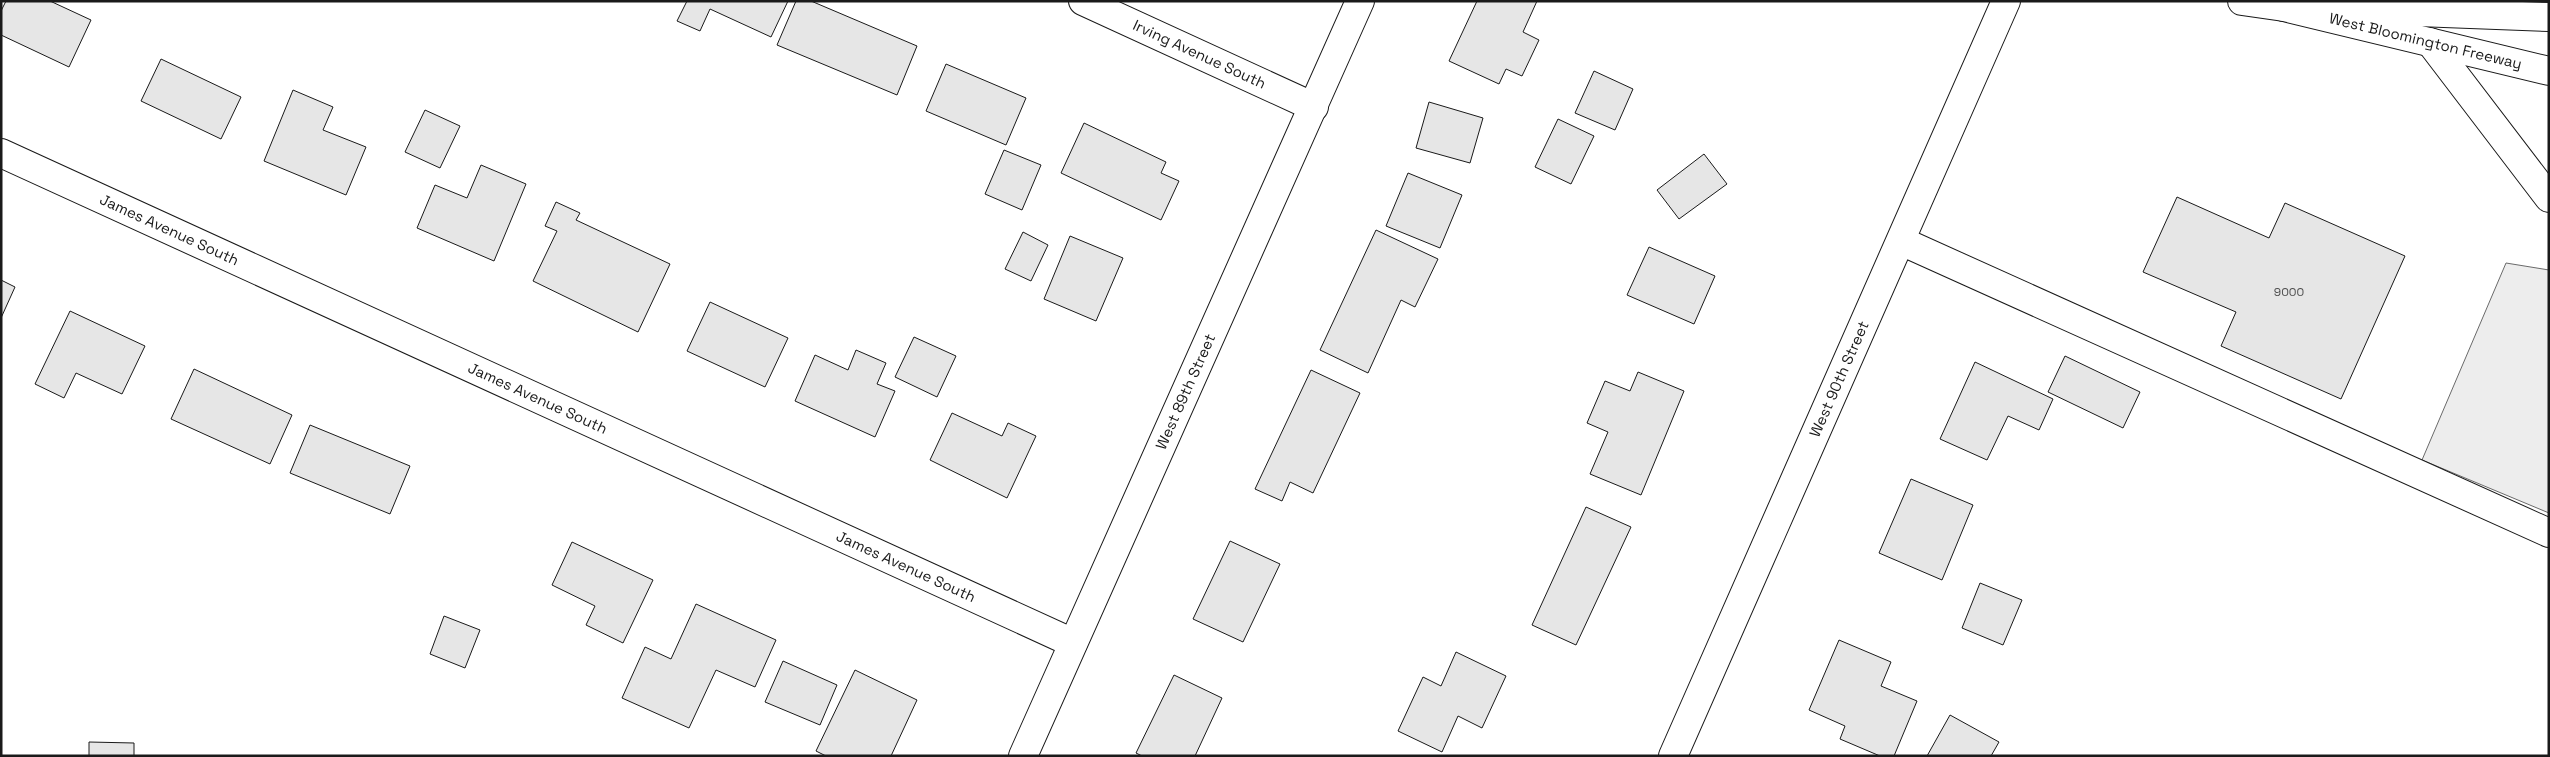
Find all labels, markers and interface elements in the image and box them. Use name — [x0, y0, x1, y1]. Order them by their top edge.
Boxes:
street label: West Bloomington Freeway — [2327, 8, 2524, 73]
street label: Irving Avenue South — [1130, 15, 1269, 93]
street label: James Avenue South — [97, 189, 242, 270]
house number: 9000 — [2274, 284, 2304, 300]
street label: West 90th Street — [1805, 318, 1873, 440]
street label: West 89th Street — [1151, 331, 1219, 452]
street label: James Avenue South — [465, 358, 611, 438]
street label: James Avenue South — [833, 526, 979, 606]

